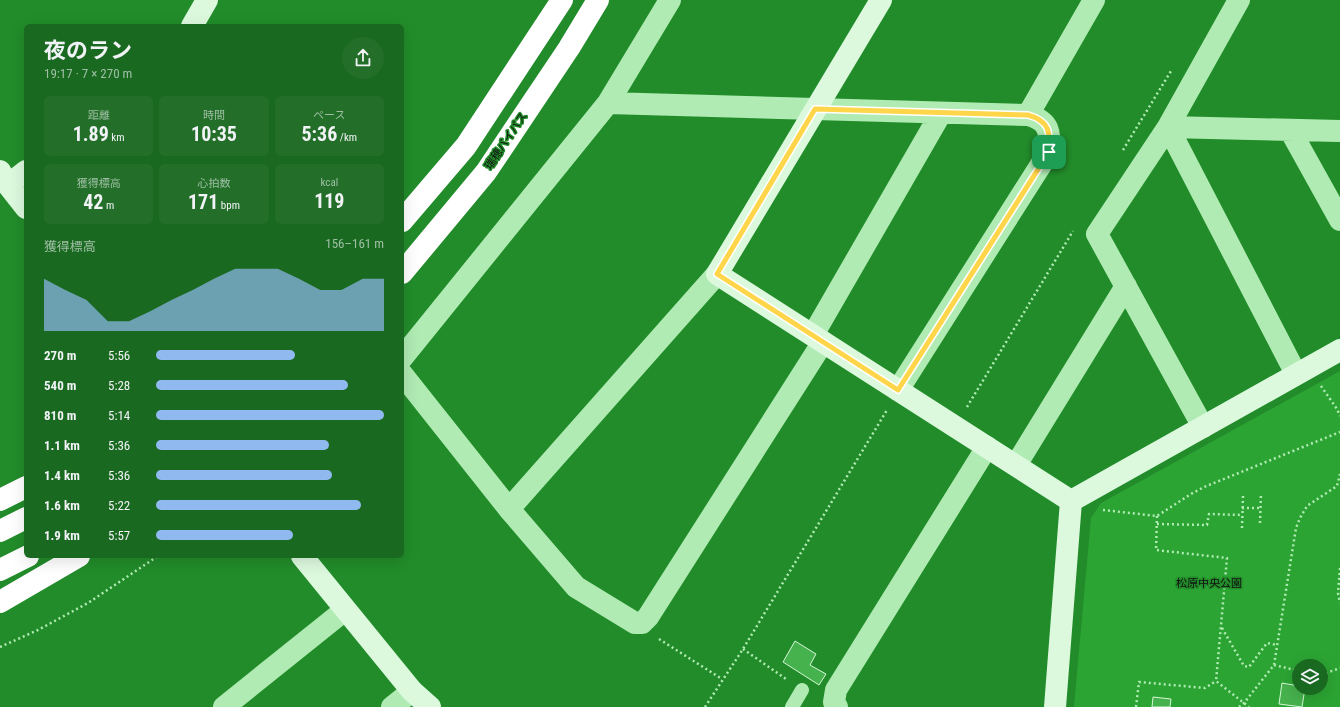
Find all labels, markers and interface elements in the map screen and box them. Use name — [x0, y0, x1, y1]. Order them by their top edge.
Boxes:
button: share — [342, 37, 384, 79]
text: 夜のラン — [44, 38, 132, 63]
text: 19:17 · 7 × 270 m — [44, 66, 132, 81]
text: 距離 — [88, 109, 110, 122]
text: 時間 — [203, 109, 225, 122]
text: ペース — [313, 109, 346, 122]
street label: 瑞穂バイパス — [482, 110, 530, 172]
text: 1.89 — [73, 122, 109, 146]
text: 10:35 — [191, 122, 237, 146]
text: 5:36 — [302, 122, 337, 146]
text: km — [109, 131, 125, 144]
text: /km — [337, 131, 357, 144]
pin — [1032, 135, 1066, 169]
icon: arrive — [1038, 141, 1060, 163]
text: kcal — [320, 176, 338, 189]
text: 獲得標高 — [77, 177, 121, 190]
text: 心拍数 — [197, 177, 230, 190]
text: 119 — [314, 189, 344, 213]
text: 42 — [83, 190, 103, 214]
text: 171 — [188, 190, 218, 214]
text: m — [103, 199, 114, 212]
text: bpm — [218, 199, 240, 212]
text: 156–161 m — [325, 236, 384, 251]
text: 獲得標高 — [44, 239, 96, 254]
text: 270 m — [44, 348, 76, 363]
text: 5:56 — [108, 348, 130, 363]
text: 540 m — [44, 378, 76, 393]
text: 5:28 — [108, 378, 130, 393]
text: 810 m — [44, 408, 76, 423]
text: 5:14 — [108, 408, 130, 423]
text: 1.1 km — [44, 438, 80, 453]
text: 5:36 — [108, 438, 130, 453]
text: 1.4 km — [44, 468, 80, 483]
text: 5:36 — [108, 468, 130, 483]
text: 1.6 km — [44, 498, 80, 513]
text: 5:22 — [108, 498, 130, 513]
text: 1.9 km — [44, 528, 80, 543]
text: 5:57 — [108, 528, 130, 543]
park label: 松原中央公園 — [1176, 577, 1242, 590]
map controls — [1292, 659, 1328, 695]
button: layers — [1292, 659, 1328, 695]

